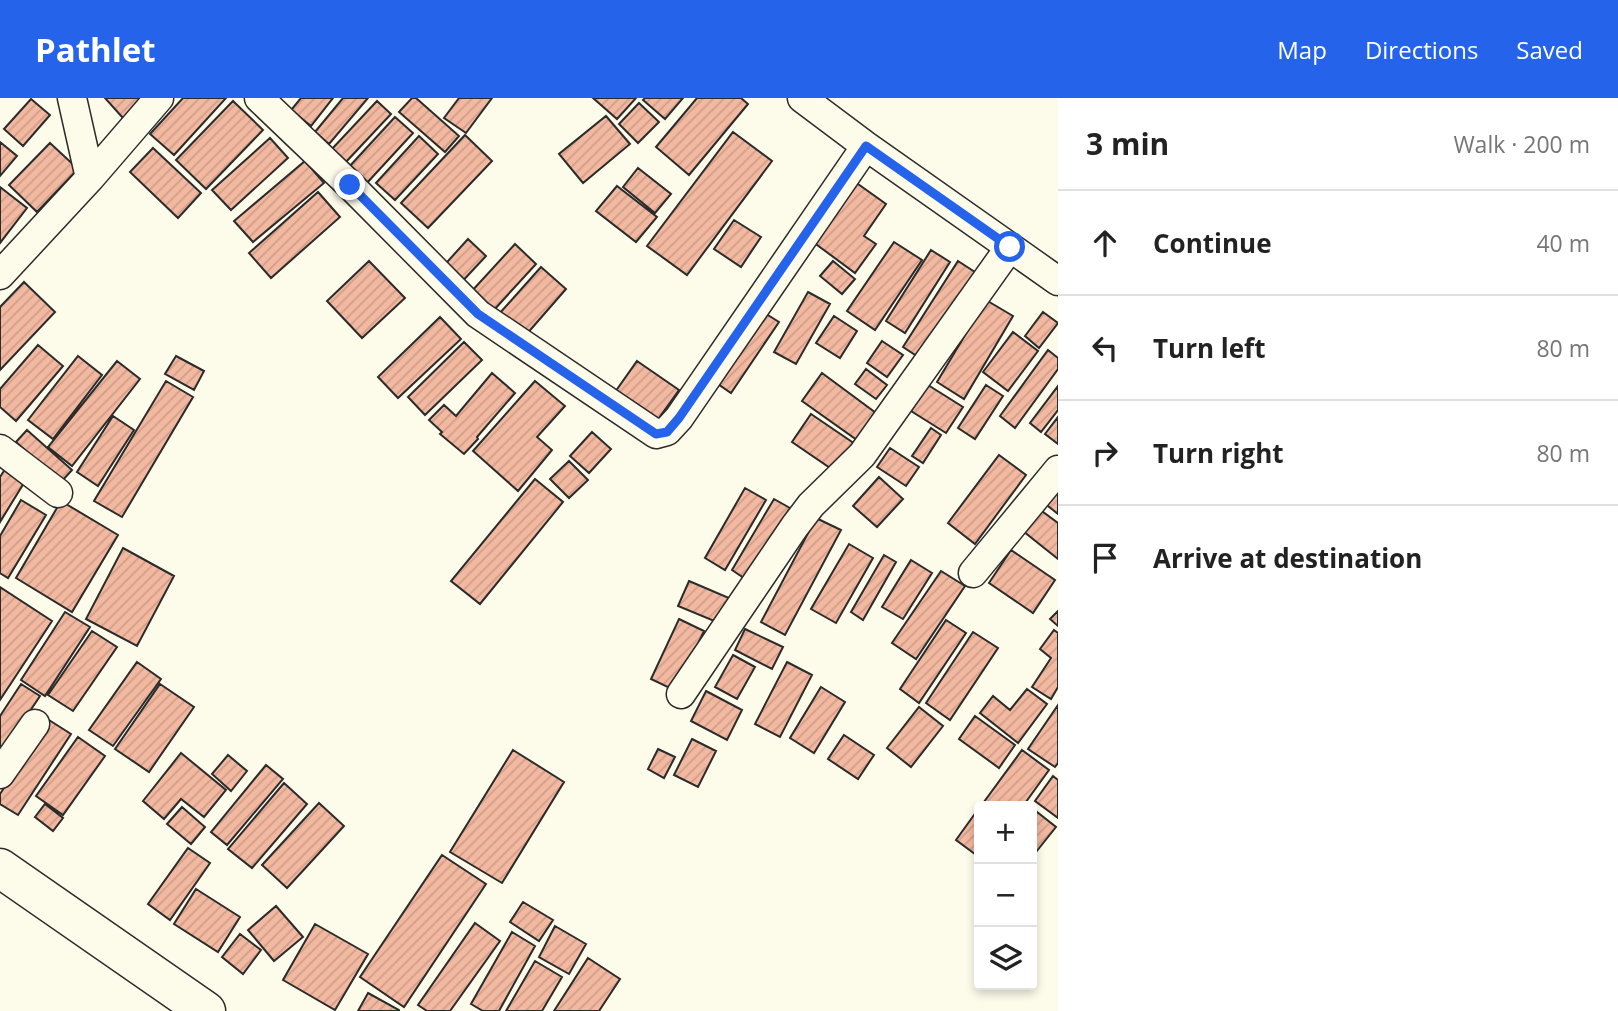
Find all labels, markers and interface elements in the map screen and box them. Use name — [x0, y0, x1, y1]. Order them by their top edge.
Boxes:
text: Pathlet — [35, 27, 156, 72]
text: Map — [1277, 33, 1327, 66]
text: Directions — [1365, 33, 1478, 66]
text: Saved — [1516, 33, 1583, 66]
text: 3 min — [1086, 123, 1169, 164]
text: Walk · 200 m — [1453, 128, 1590, 160]
route end — [334, 169, 365, 200]
icon: ahead — [1086, 224, 1124, 262]
text: Continue — [1153, 225, 1272, 261]
text: 40 m — [1536, 227, 1590, 259]
route start — [994, 231, 1025, 262]
icon: left — [1086, 329, 1124, 367]
text: Turn left — [1153, 330, 1265, 366]
text: 80 m — [1536, 332, 1590, 364]
icon: right — [1086, 434, 1124, 472]
text: Turn right — [1153, 435, 1284, 471]
text: 80 m — [1536, 437, 1590, 469]
icon: arrive — [1086, 539, 1124, 577]
text: Arrive at destination — [1153, 540, 1422, 576]
map controls — [974, 801, 1037, 990]
button: + — [974, 801, 1037, 864]
button: − — [974, 864, 1037, 927]
button: layers — [974, 927, 1037, 990]

